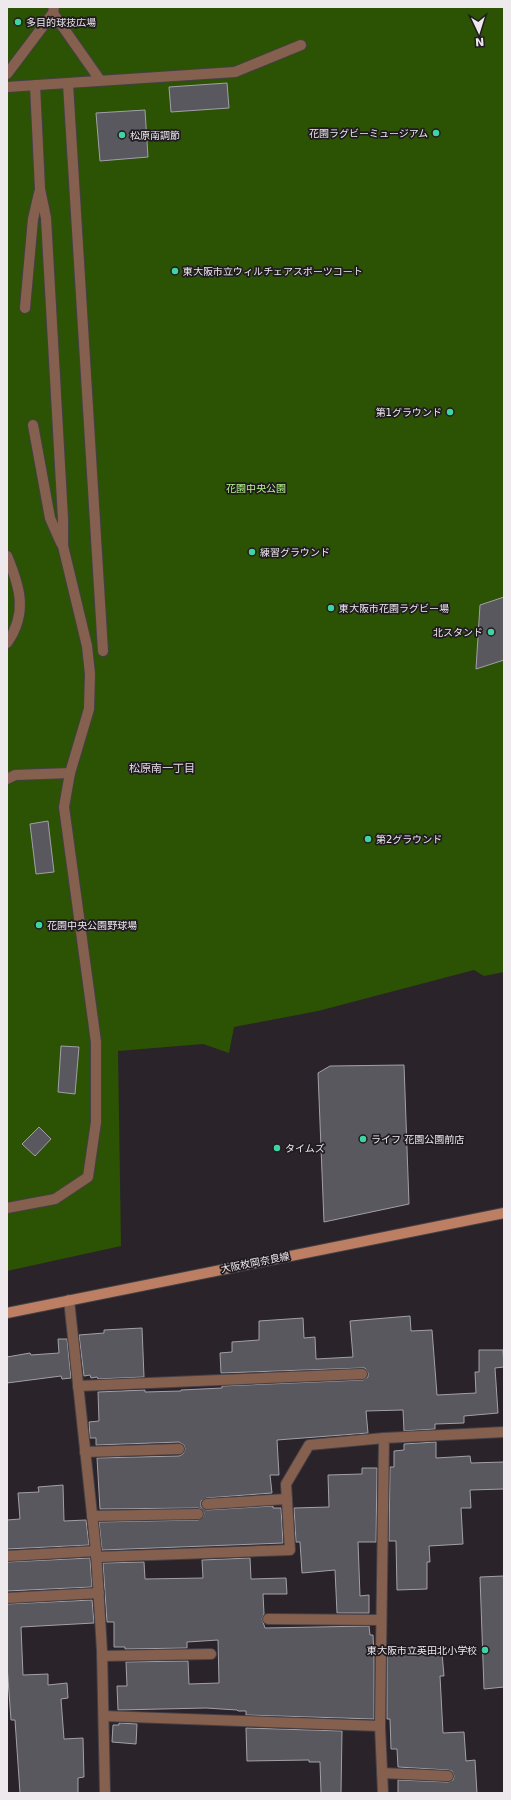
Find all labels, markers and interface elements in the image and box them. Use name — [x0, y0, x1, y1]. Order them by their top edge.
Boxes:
north arrow — [459, 12, 499, 52]
marker: 多目的球技広場 — [13, 17, 23, 27]
place label: 多目的球技広場 — [26, 17, 96, 28]
text: N — [475, 35, 485, 48]
place label: 花園ラグビーミュージアム — [309, 128, 428, 139]
marker: 花園ラグビーミュージアム — [431, 128, 441, 138]
marker: 松原南調節 — [117, 130, 127, 140]
place label: 松原南調節 — [130, 130, 180, 141]
marker: 東大阪市立ウィルチェアスポーツコート — [170, 266, 180, 276]
place label: 東大阪市立ウィルチェアスポーツコート — [183, 266, 363, 277]
place label: 第1グラウンド — [376, 407, 442, 418]
marker: 第1グラウンド — [445, 407, 455, 417]
park label: 花園中央公園 — [226, 483, 286, 494]
marker: 練習グラウンド — [247, 547, 257, 557]
place label: 練習グラウンド — [260, 547, 330, 558]
marker: 東大阪市花園ラグビー場 — [326, 603, 336, 613]
place label: 東大阪市花園ラグビー場 — [339, 603, 449, 614]
place label: 北スタンド — [433, 627, 483, 638]
marker: 北スタンド — [486, 627, 496, 637]
district label: 松原南一丁目 — [129, 762, 195, 775]
marker: 第2グラウンド — [363, 834, 373, 844]
place label: 第2グラウンド — [376, 834, 442, 845]
marker: 花園中央公園野球場 — [34, 920, 44, 930]
place label: 花園中央公園野球場 — [47, 920, 137, 931]
marker: ライフ 花園公園前店 — [358, 1134, 368, 1144]
place label: ライフ 花園公園前店 — [371, 1134, 464, 1145]
marker: タイムズ — [272, 1143, 282, 1153]
place label: タイムズ — [285, 1143, 325, 1154]
street label: 大阪枚岡奈良線 — [220, 1250, 291, 1275]
place label: 東大阪市立英田北小学校 — [367, 1645, 477, 1656]
marker: 東大阪市立英田北小学校 — [480, 1645, 490, 1655]

